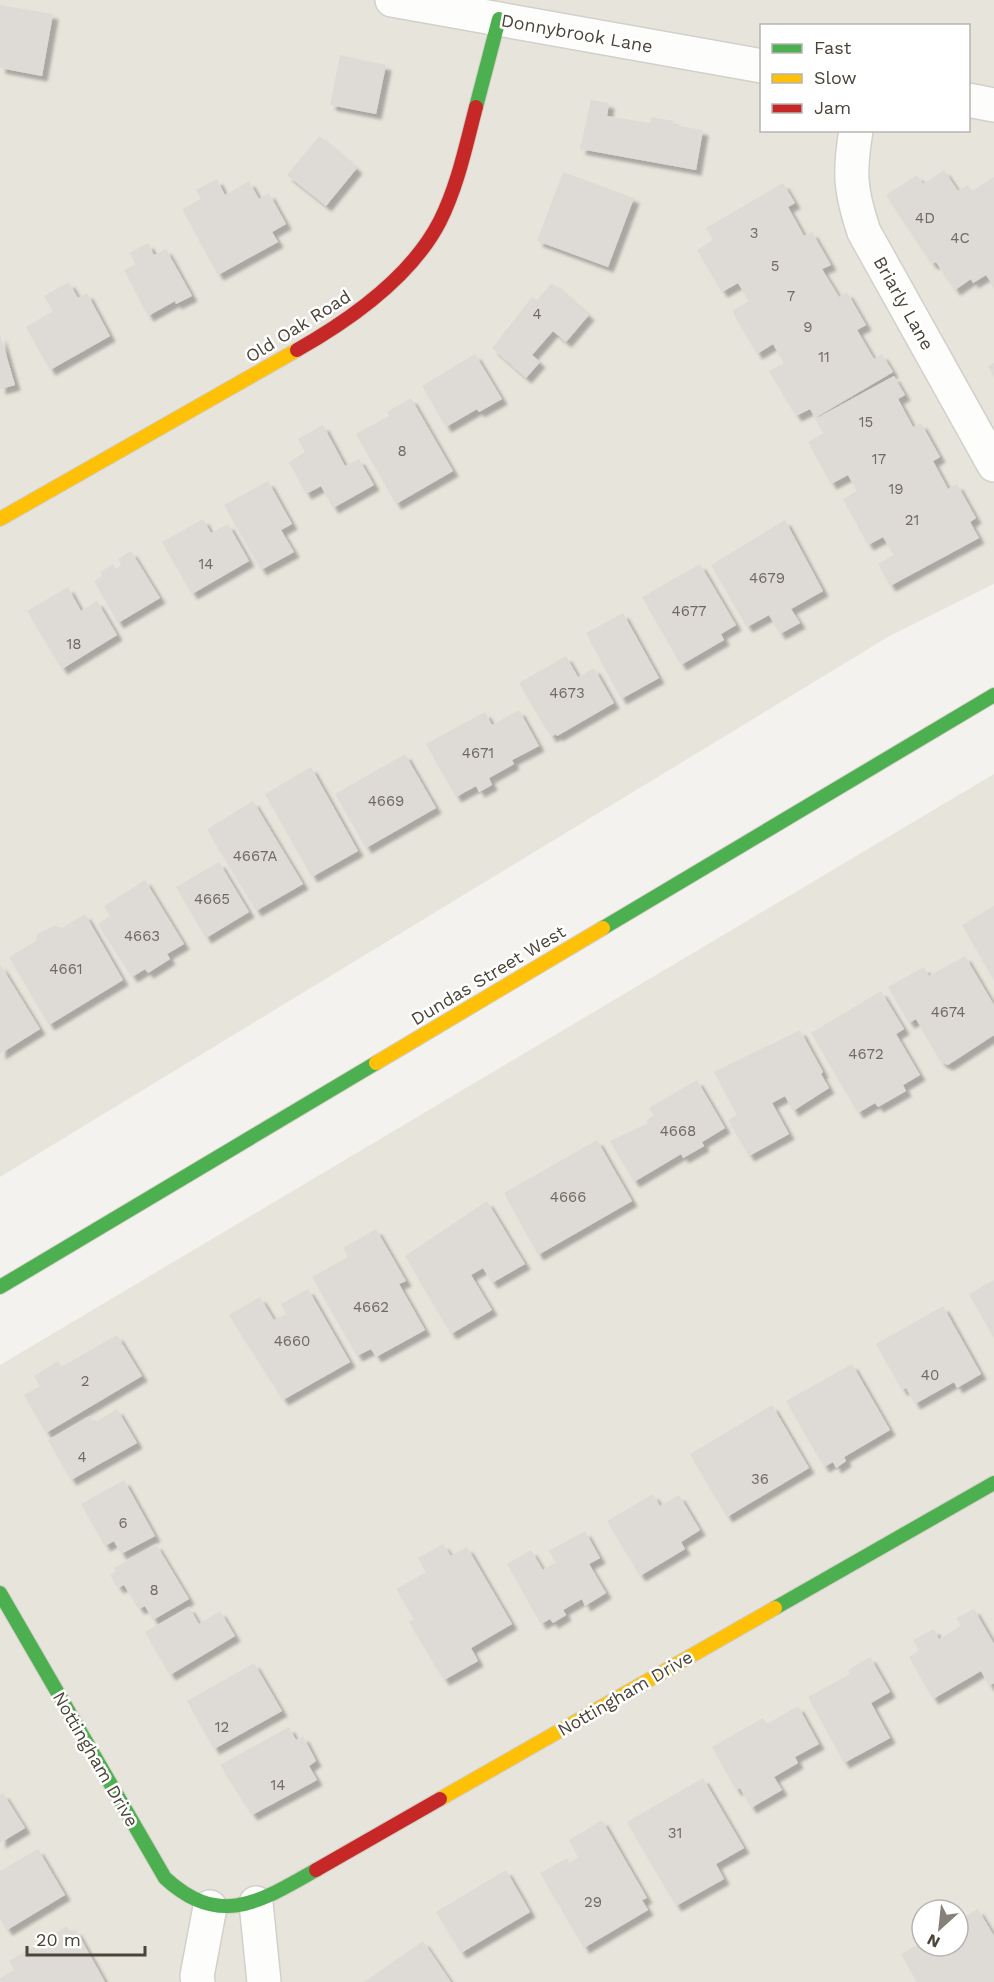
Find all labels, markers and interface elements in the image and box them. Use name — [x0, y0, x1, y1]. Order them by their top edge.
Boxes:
street label: Donnybrook Lane — [500, 9, 654, 57]
legend — [760, 24, 970, 132]
text: Fast — [814, 37, 852, 58]
text: Slow — [814, 67, 857, 88]
text: Jam — [814, 97, 851, 118]
house number: 4D — [915, 209, 935, 227]
house number: 3 — [750, 224, 758, 242]
house number: 4C — [950, 229, 970, 247]
street label: Briarly Lane — [870, 252, 938, 354]
house number: 5 — [771, 257, 779, 275]
street label: Old Oak Road — [242, 285, 354, 367]
house number: 7 — [787, 287, 795, 305]
house number: 4 — [532, 305, 542, 323]
house number: 9 — [803, 318, 813, 336]
house number: 11 — [818, 348, 830, 366]
house number: 15 — [859, 413, 873, 431]
house number: 8 — [397, 442, 407, 460]
house number: 17 — [872, 450, 886, 468]
house number: 19 — [888, 480, 904, 498]
house number: 21 — [905, 511, 919, 529]
house number: 14 — [198, 555, 214, 573]
house number: 4679 — [749, 569, 785, 587]
house number: 4677 — [672, 602, 706, 620]
house number: 18 — [66, 635, 82, 653]
house number: 4673 — [549, 684, 585, 702]
house number: 4671 — [462, 744, 494, 762]
house number: 4669 — [368, 792, 404, 810]
house number: 4667A — [233, 847, 277, 865]
house number: 4665 — [194, 890, 230, 908]
street label: Dundas Street West — [407, 920, 569, 1029]
house number: 4663 — [124, 927, 160, 945]
house number: 4661 — [49, 960, 83, 978]
house number: 4674 — [931, 1003, 965, 1021]
house number: 4672 — [848, 1045, 884, 1063]
house number: 4668 — [660, 1122, 696, 1140]
house number: 4666 — [550, 1188, 586, 1206]
house number: 4662 — [353, 1298, 389, 1316]
house number: 4660 — [274, 1332, 310, 1350]
house number: 40 — [921, 1366, 939, 1384]
house number: 2 — [81, 1372, 89, 1390]
house number: 4 — [77, 1448, 87, 1466]
house number: 36 — [751, 1470, 769, 1488]
house number: 6 — [118, 1514, 128, 1532]
house number: 8 — [149, 1581, 159, 1599]
street label: Nottingham Drive — [554, 1646, 696, 1740]
street label: Nottingham Drive — [49, 1688, 143, 1830]
house number: 12 — [215, 1718, 229, 1736]
house number: 14 — [270, 1776, 286, 1794]
house number: 31 — [668, 1824, 682, 1842]
house number: 29 — [584, 1893, 602, 1911]
north arrow — [910, 1898, 970, 1958]
scale bar — [27, 1919, 146, 1957]
text: 20 m — [36, 1929, 81, 1950]
text: N — [924, 1930, 943, 1952]

